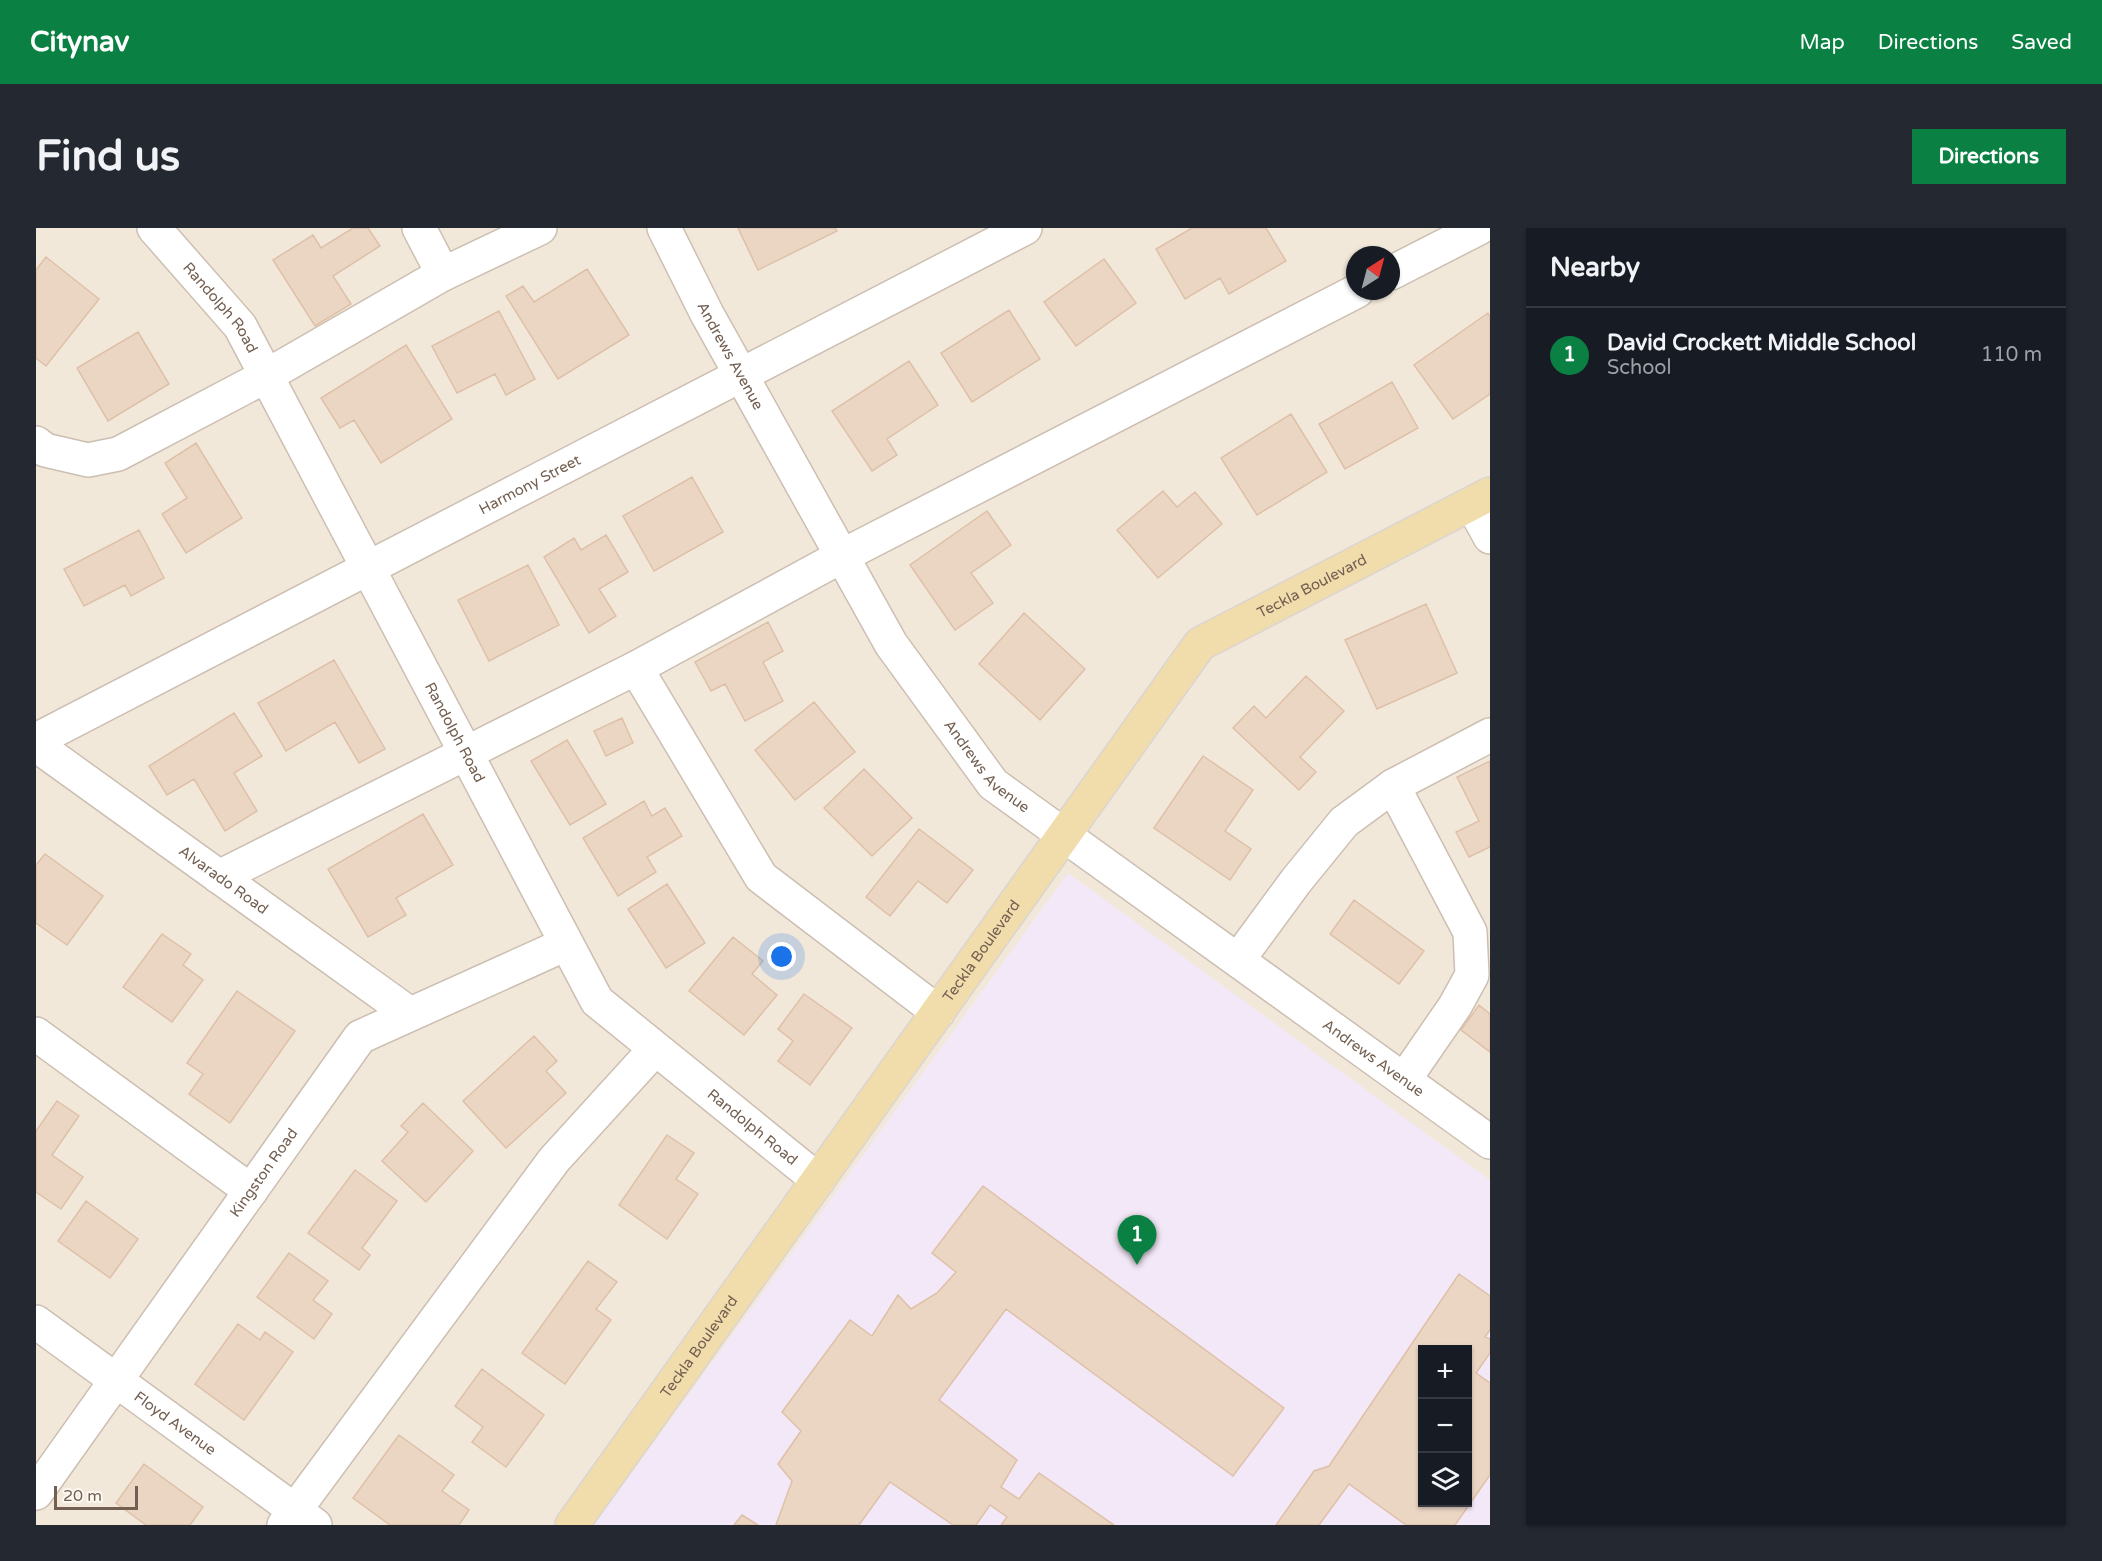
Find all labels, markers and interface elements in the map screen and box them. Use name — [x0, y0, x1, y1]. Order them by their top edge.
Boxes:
text: Citynav — [30, 25, 129, 59]
text: Map — [1799, 30, 1845, 55]
text: Directions — [1878, 30, 1978, 55]
text: Saved — [2011, 30, 2072, 55]
button: Directions — [1912, 129, 2066, 184]
text: Find us — [36, 131, 180, 182]
north arrow — [1346, 246, 1400, 300]
text: Nearby — [1550, 252, 1640, 283]
street label: Randolph Road — [179, 259, 262, 356]
street label: Andrews Avenue — [693, 299, 767, 413]
text: David Crockett Middle School — [1607, 330, 1916, 356]
text: 1 — [1563, 343, 1576, 367]
text: 110 m — [1981, 343, 2042, 367]
text: School — [1607, 356, 1671, 380]
street label: Harmony Street — [476, 450, 584, 518]
street label: Teckla Boulevard — [1254, 550, 1370, 622]
street label: Randolph Road — [421, 679, 489, 785]
street label: Andrews Avenue — [940, 716, 1033, 816]
street label: Alvarado Road — [175, 842, 272, 918]
street label: Teckla Boulevard — [939, 896, 1024, 1005]
your location — [767, 942, 796, 971]
street label: Andrews Avenue — [1319, 1016, 1428, 1100]
street label: Randolph Road — [704, 1085, 801, 1169]
street label: Kingston Road — [226, 1125, 301, 1221]
pin: 1 — [1118, 1216, 1156, 1265]
street label: Teckla Boulevard — [657, 1292, 742, 1401]
map controls — [1418, 1345, 1472, 1507]
button: + — [1418, 1345, 1472, 1399]
street label: Floyd Avenue — [131, 1387, 220, 1459]
button: − — [1418, 1399, 1472, 1453]
button: layers — [1418, 1453, 1472, 1507]
scale bar — [54, 1483, 138, 1510]
text: 20 m — [63, 1486, 102, 1506]

